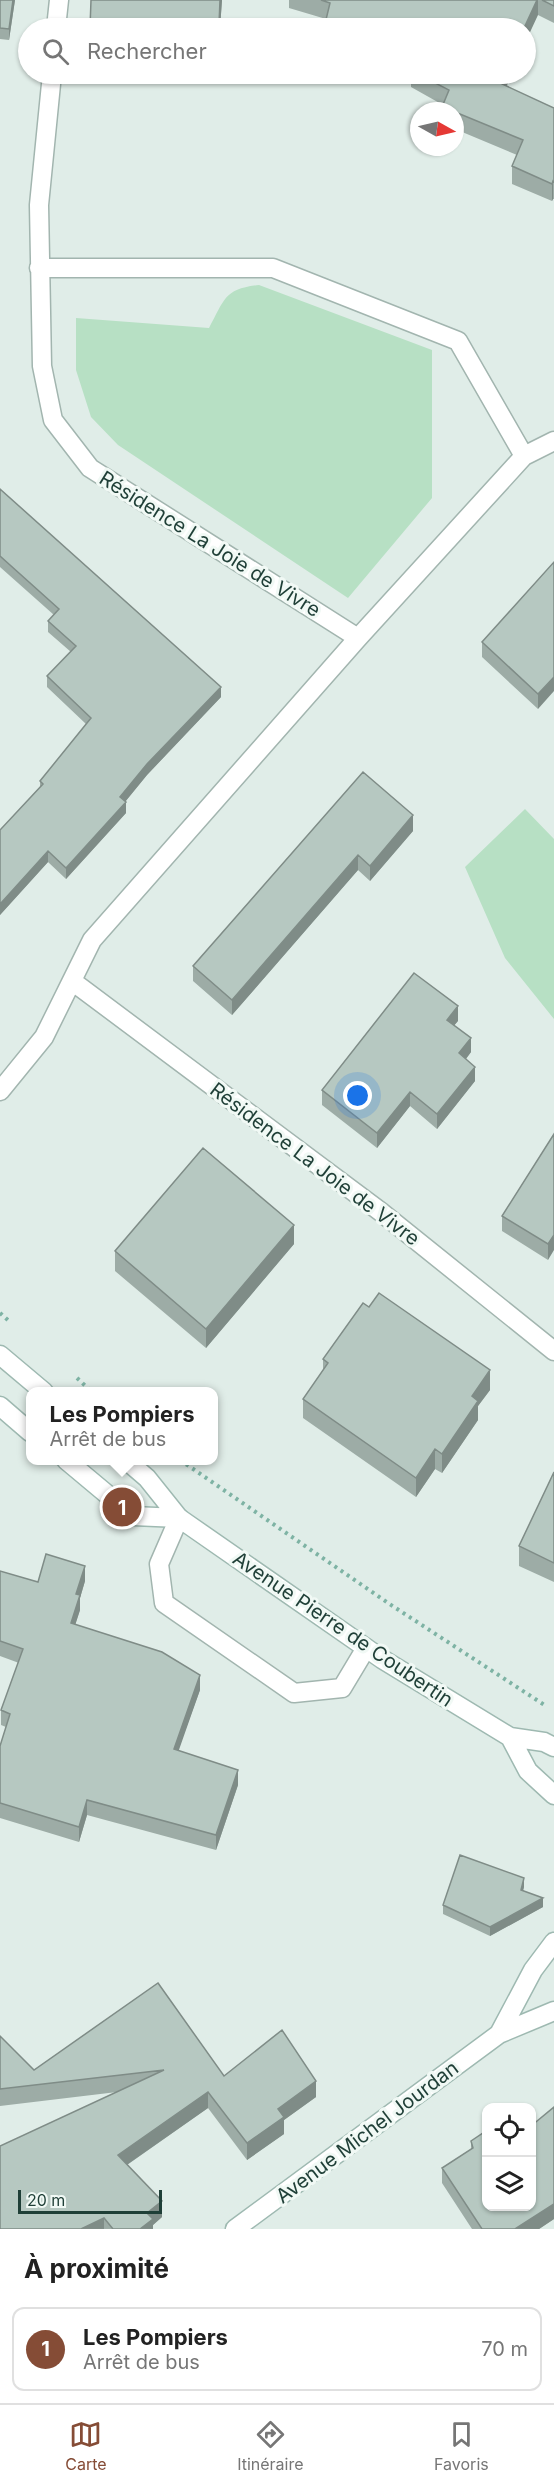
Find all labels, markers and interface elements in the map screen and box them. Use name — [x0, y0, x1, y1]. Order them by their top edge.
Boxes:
search box — [18, 18, 536, 84]
icon: search — [39, 35, 72, 68]
text: Rechercher — [87, 38, 207, 64]
north arrow — [410, 102, 464, 156]
street label: Résidence La Joie de Vivre — [95, 466, 325, 622]
street label: Résidence La Joie de Vivre — [206, 1077, 424, 1251]
your location — [343, 1081, 372, 1110]
popup — [26, 1387, 218, 1465]
text: Les Pompiers — [50, 1401, 194, 1427]
text: Arrêt de bus — [50, 1427, 166, 1451]
pin: 1 — [102, 1484, 142, 1530]
street label: Avenue Pierre de Coubertin — [228, 1546, 458, 1712]
street label: Avenue Michel Jourdan — [271, 2056, 463, 2208]
map controls — [482, 2103, 536, 2211]
button: locate — [482, 2103, 536, 2157]
button: layers — [482, 2157, 536, 2211]
scale bar — [18, 2187, 162, 2214]
text: 20 m — [27, 2190, 65, 2210]
text: À proximité — [24, 2253, 169, 2284]
text: Les Pompiers — [83, 2324, 228, 2350]
text: 1 — [41, 2337, 50, 2361]
text: 70 m — [481, 2337, 528, 2361]
text: Arrêt de bus — [83, 2350, 200, 2374]
tab: Carte — [65, 2418, 107, 2474]
tab: Itinéraire — [237, 2418, 304, 2474]
tab: Favoris — [434, 2418, 489, 2474]

